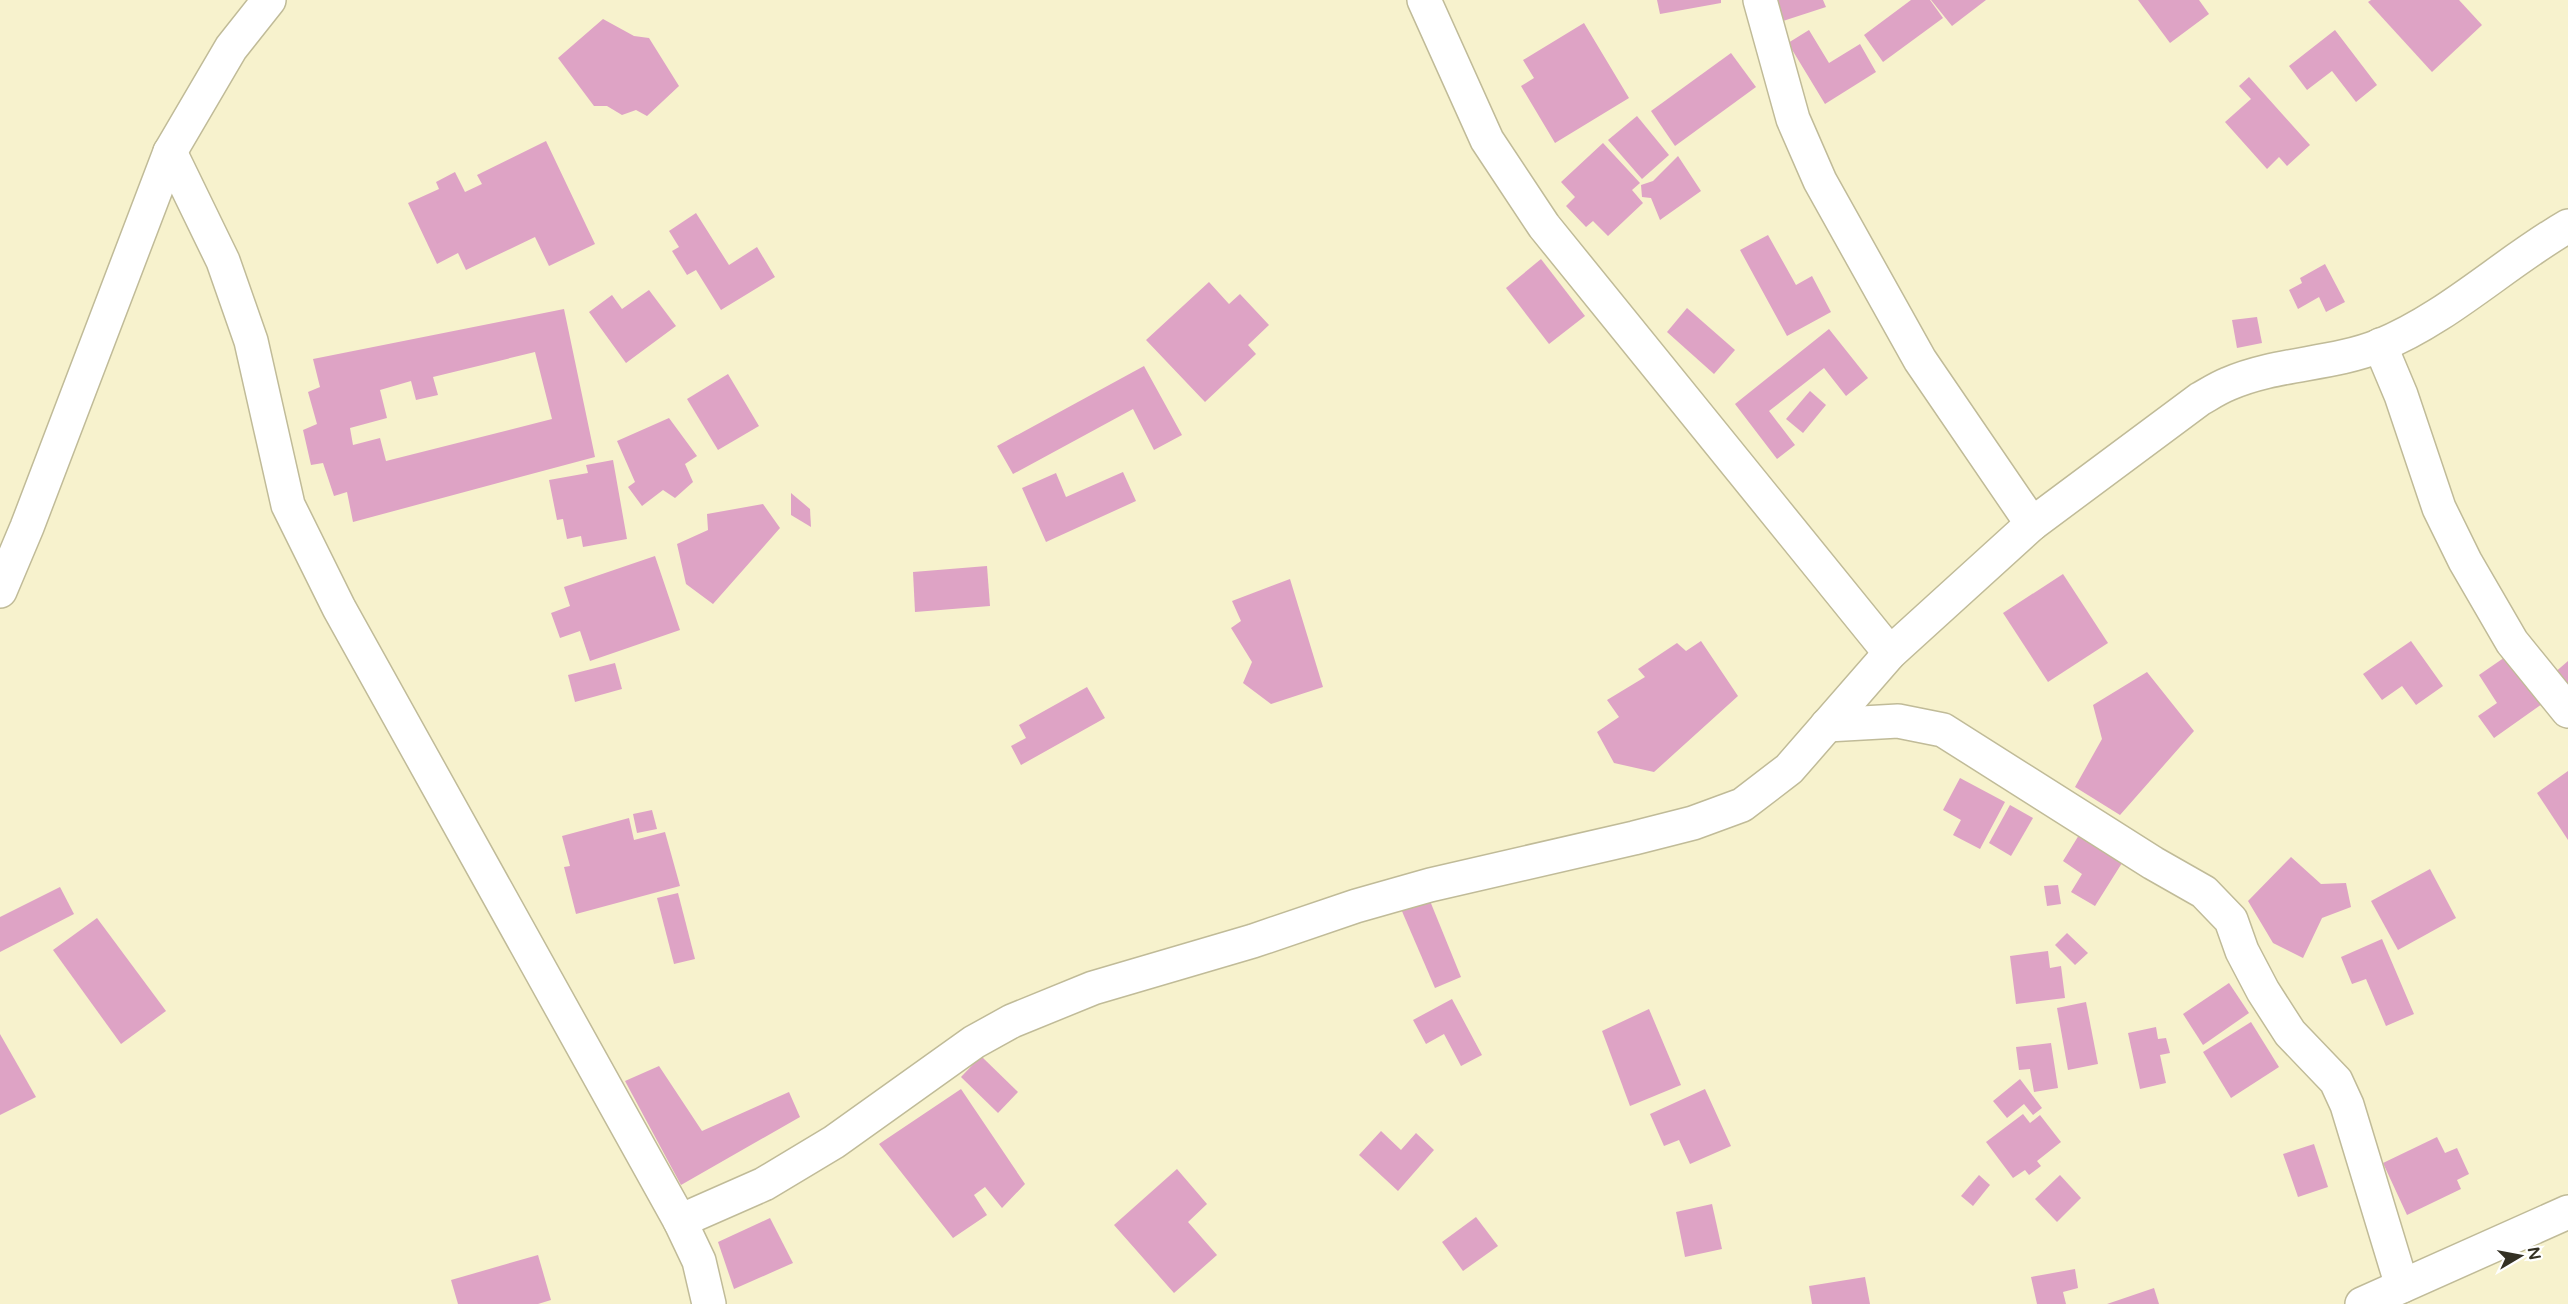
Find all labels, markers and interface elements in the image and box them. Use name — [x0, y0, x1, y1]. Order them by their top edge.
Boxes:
north arrow — [2490, 1226, 2550, 1286]
text: N — [2523, 1246, 2545, 1262]

